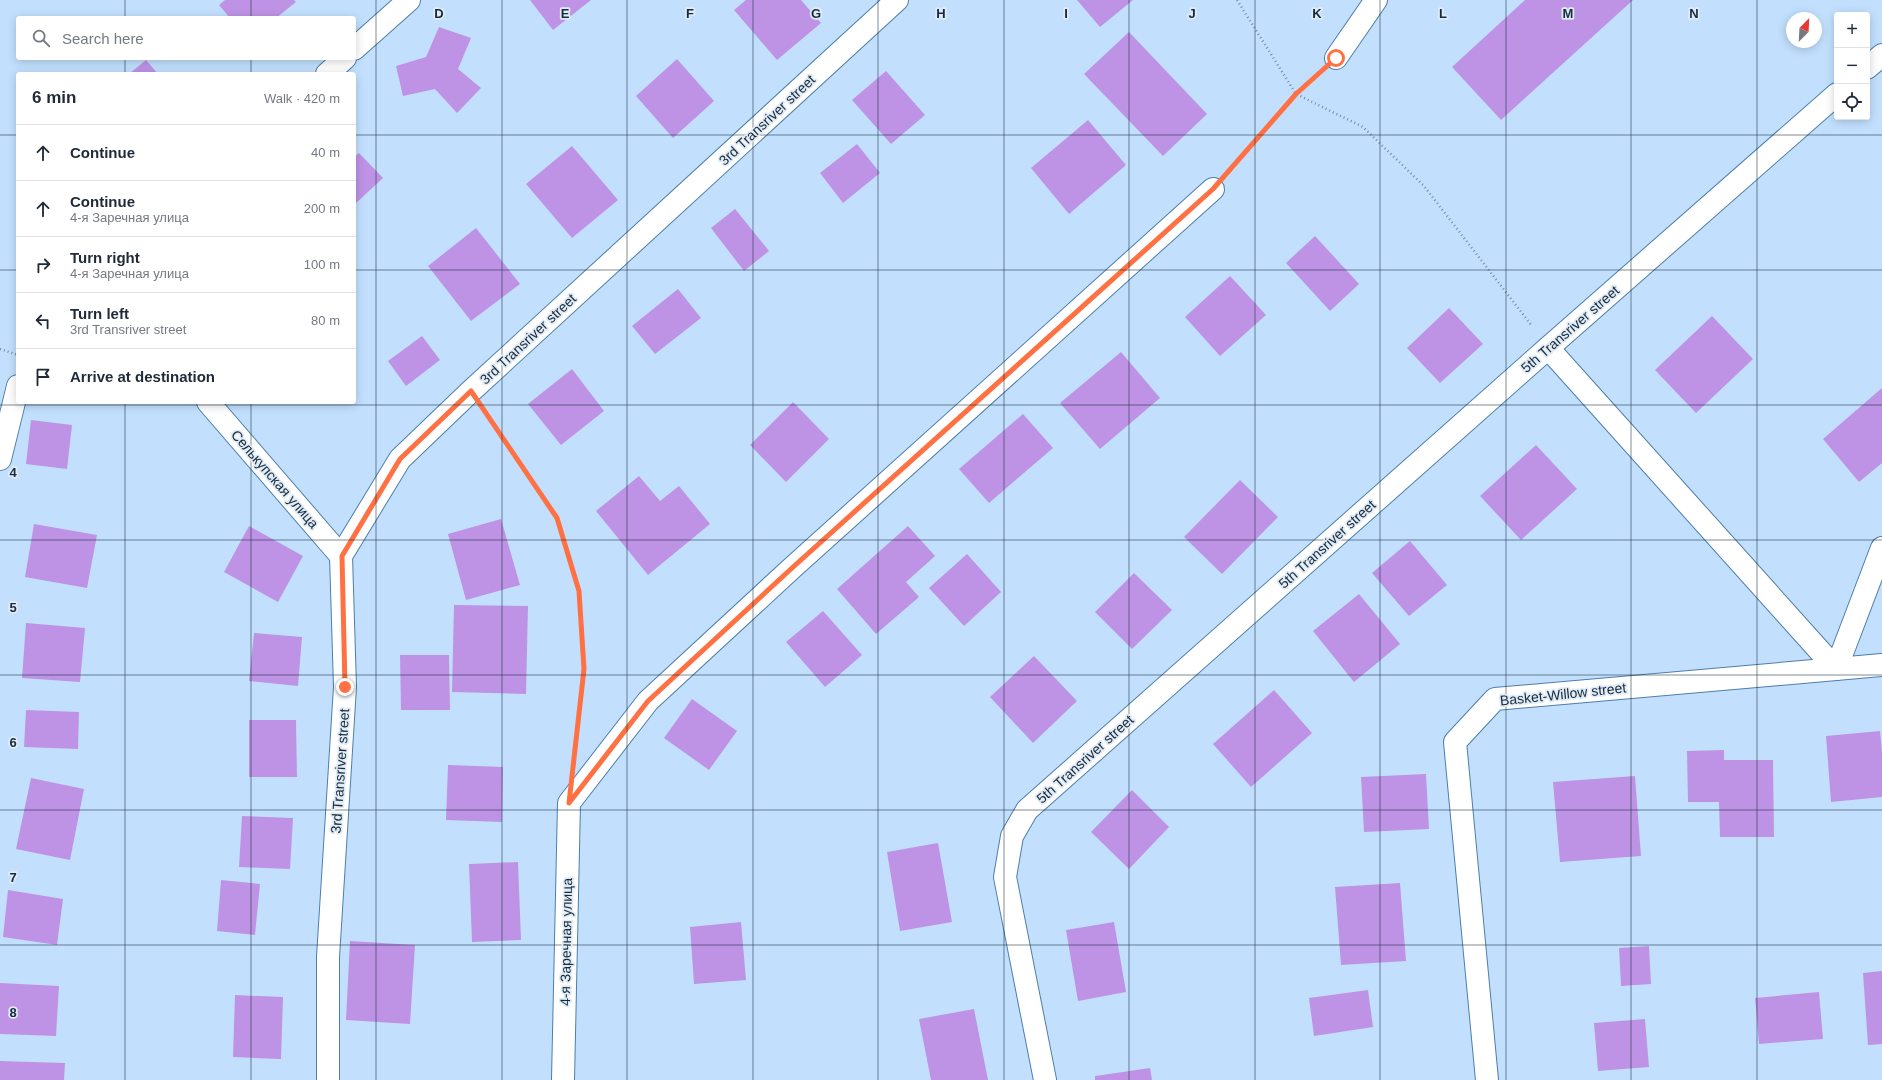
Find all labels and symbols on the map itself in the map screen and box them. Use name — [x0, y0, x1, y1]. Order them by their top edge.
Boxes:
text: D — [434, 6, 444, 21]
text: E — [561, 6, 570, 21]
text: F — [686, 6, 694, 21]
text: G — [811, 6, 821, 21]
text: H — [936, 6, 946, 21]
text: I — [1064, 6, 1068, 21]
text: J — [1188, 6, 1196, 21]
text: K — [1312, 6, 1322, 21]
text: L — [1439, 6, 1447, 21]
text: M — [1563, 6, 1573, 21]
text: N — [1689, 6, 1699, 21]
north arrow — [1786, 12, 1822, 48]
route start — [1327, 49, 1345, 67]
street label: 3rd Transriver street — [716, 71, 818, 169]
street label: 5th Transriver street — [1518, 282, 1622, 376]
street label: 3rd Transriver street — [477, 290, 579, 388]
street label: Селькупская улица — [228, 427, 322, 532]
text: 4 — [9, 465, 17, 480]
street label: 5th Transriver street — [1275, 496, 1379, 592]
text: 5 — [9, 600, 17, 615]
route end — [336, 678, 354, 696]
street label: Basket-Willow street — [1499, 679, 1627, 709]
street label: 3rd Transriver street — [328, 708, 352, 834]
street label: 5th Transriver street — [1033, 711, 1137, 807]
text: 6 — [9, 735, 17, 750]
text: 7 — [9, 870, 17, 885]
street label: 4-я Заречная улица — [557, 878, 575, 1006]
text: 8 — [9, 1005, 17, 1020]

